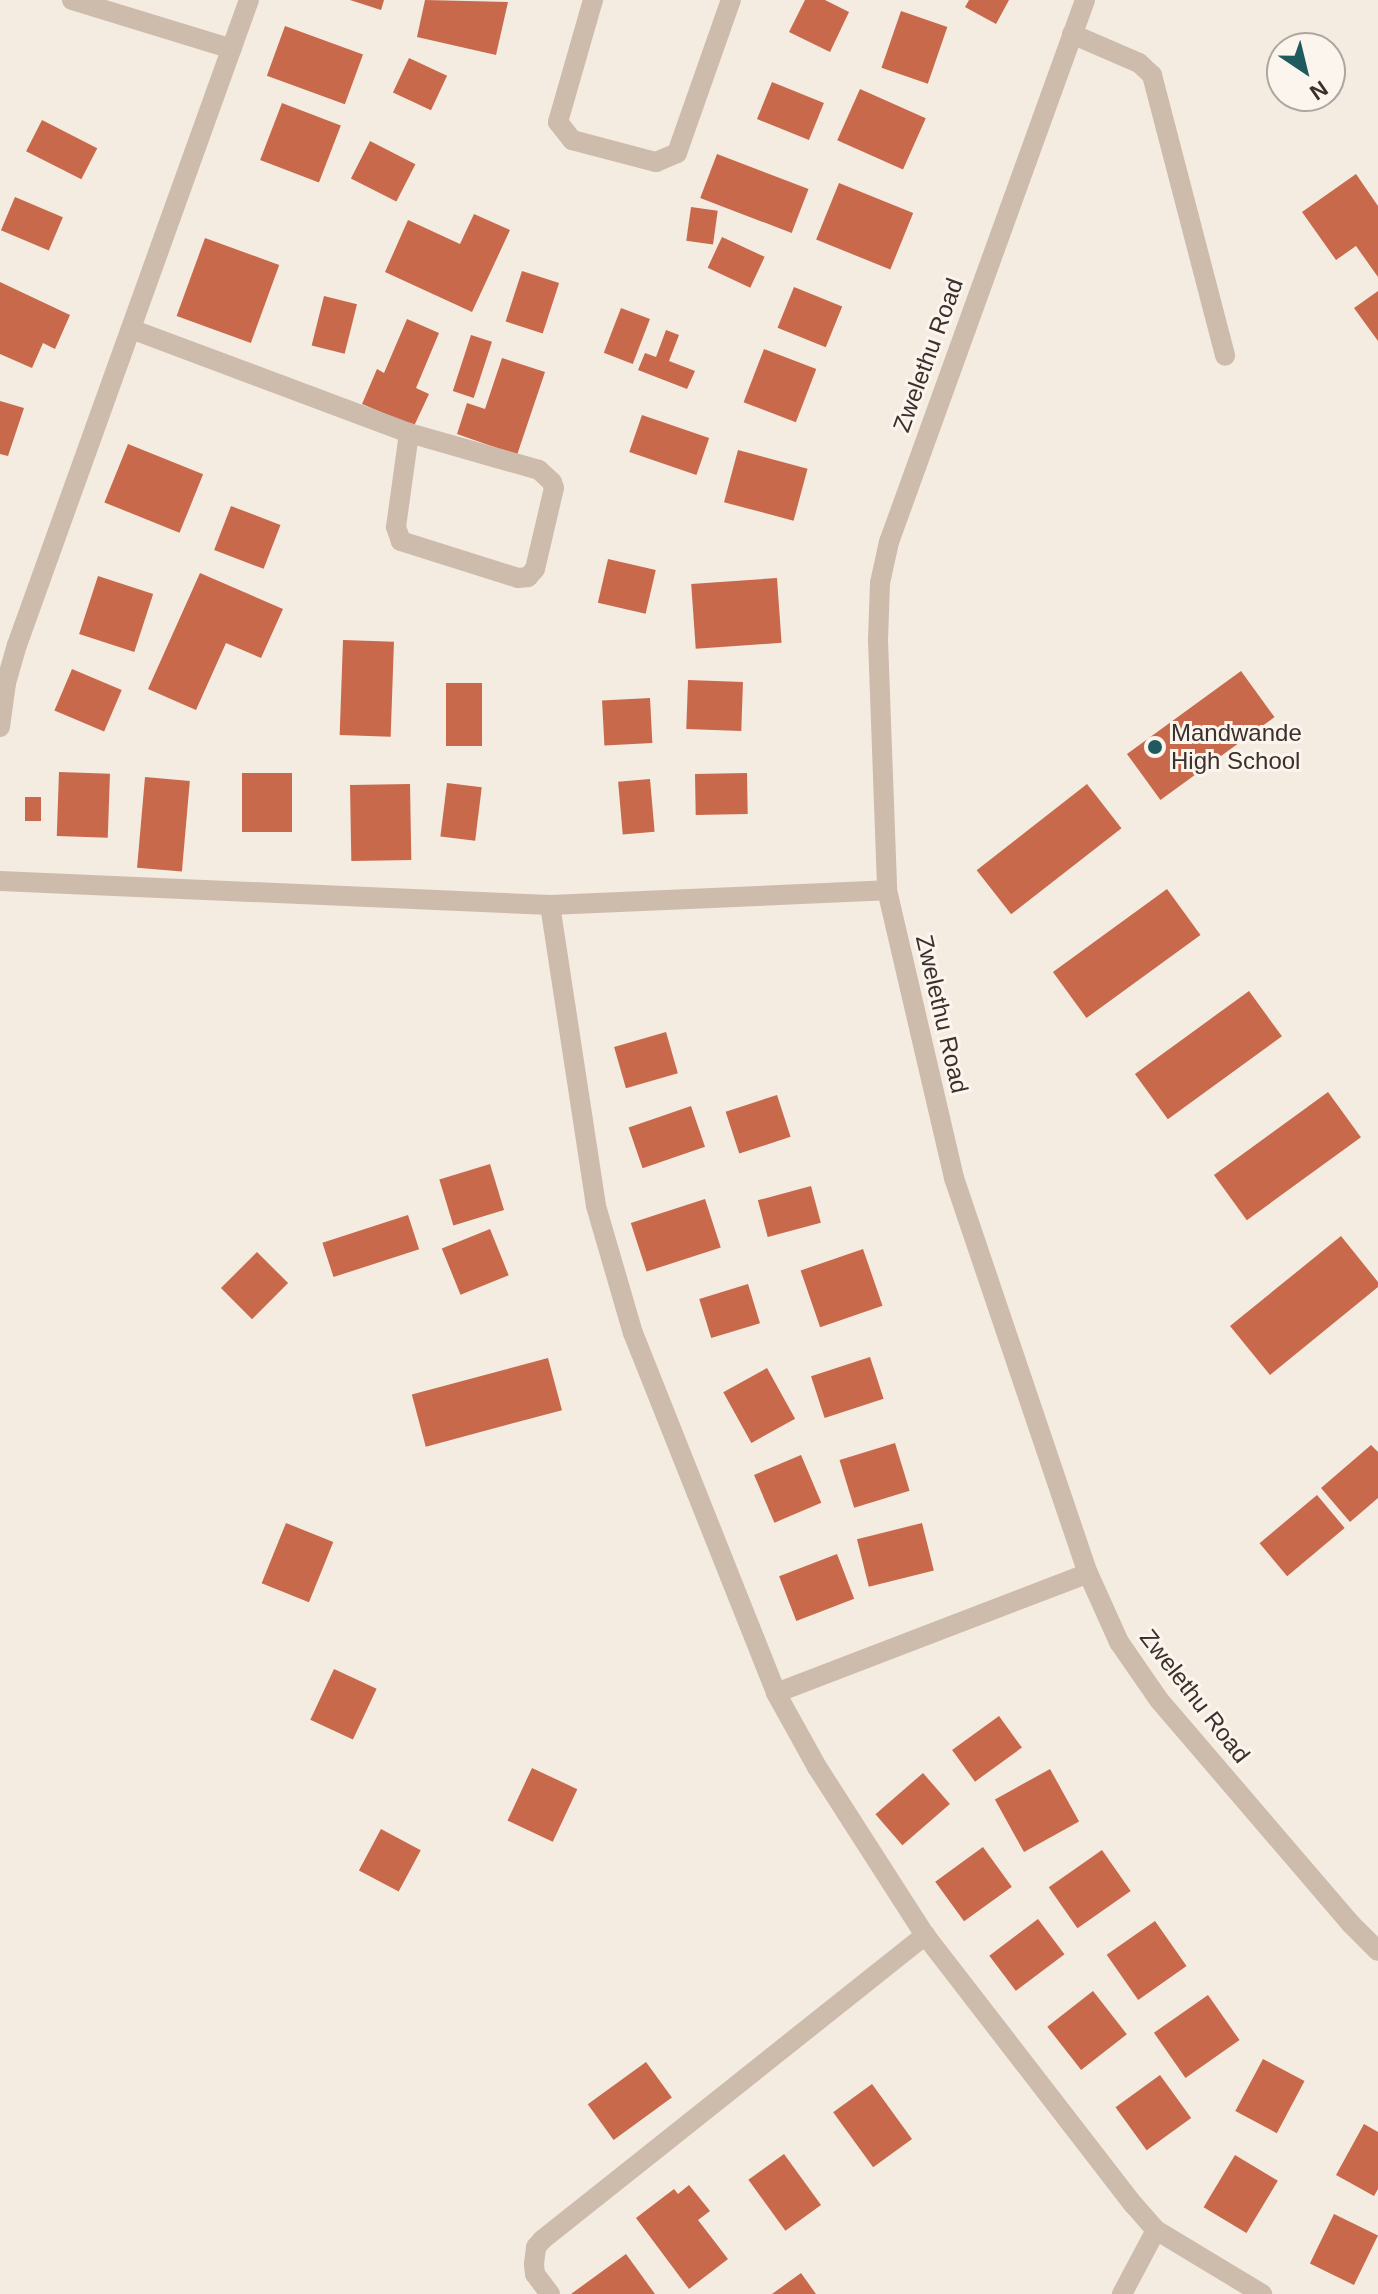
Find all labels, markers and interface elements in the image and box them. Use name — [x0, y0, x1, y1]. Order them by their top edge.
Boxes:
north arrow — [1266, 32, 1346, 112]
text: N — [1305, 76, 1333, 105]
street label: Zwelethu Road — [887, 274, 969, 436]
place label: Mandwande High School — [1171, 719, 1302, 775]
marker: Mandwande High School — [1146, 738, 1164, 756]
street label: Zwelethu Road — [910, 932, 974, 1096]
street label: Zwelethu Road — [1134, 1624, 1256, 1768]

